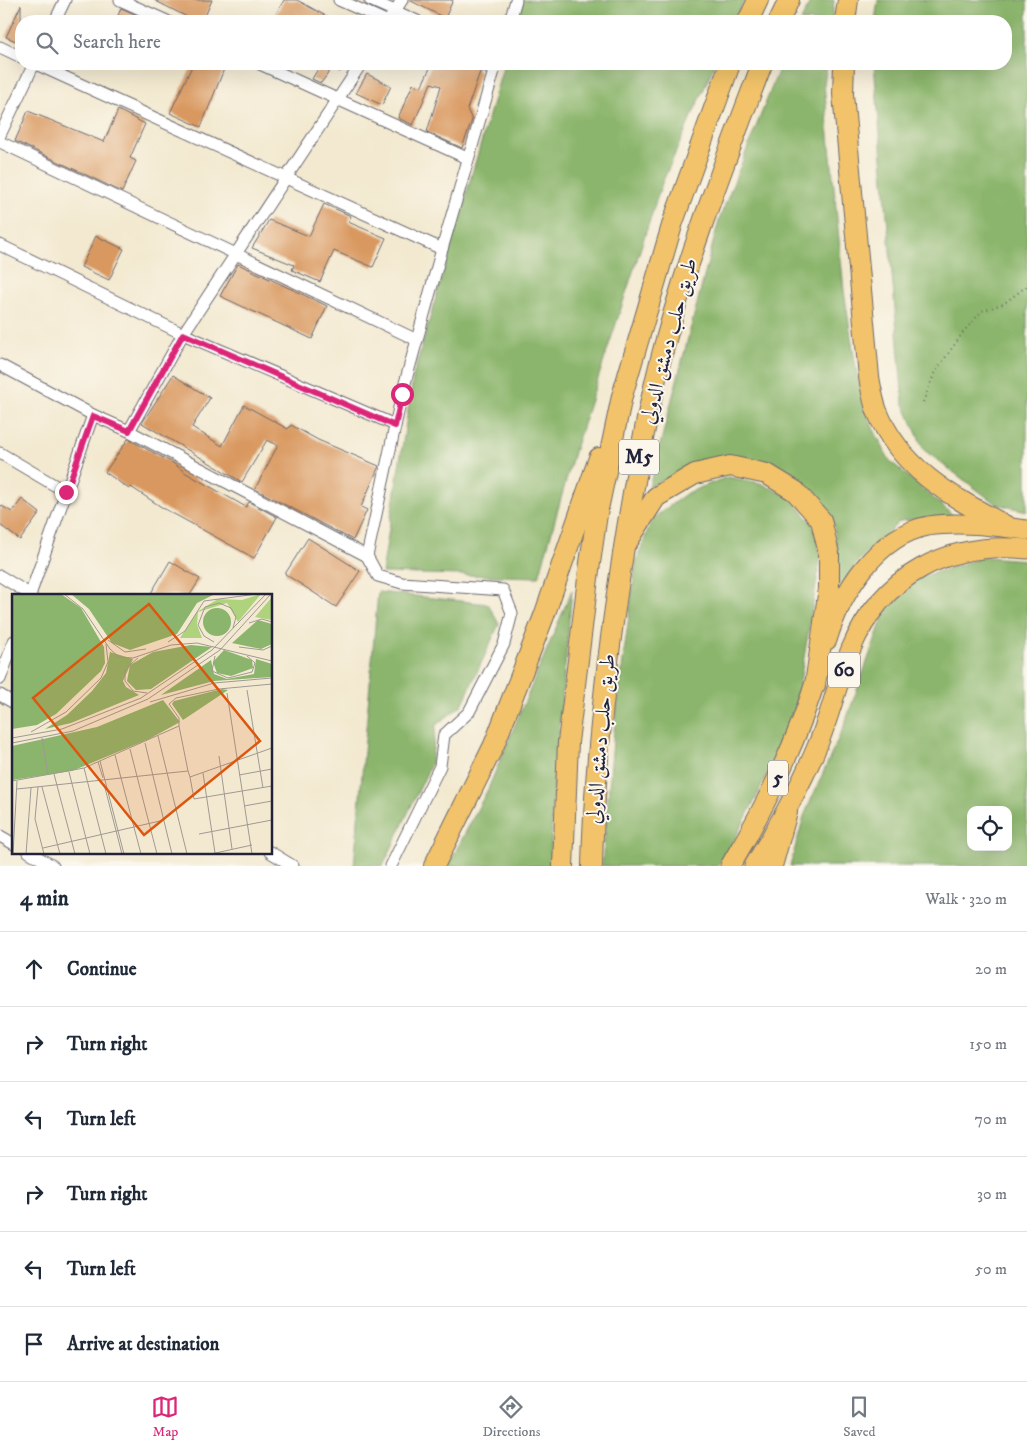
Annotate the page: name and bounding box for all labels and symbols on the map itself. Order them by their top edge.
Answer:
street label: طريق حلب دمشق الدولي [634,255,707,428]
route start [391,383,414,406]
road number: M5 [619,440,659,474]
route end [55,481,78,504]
inset map [12,594,272,854]
road number: 60 [828,652,860,688]
street label: طريق حلب دمشق الدولي [581,653,624,825]
road number: 5 [768,760,788,796]

